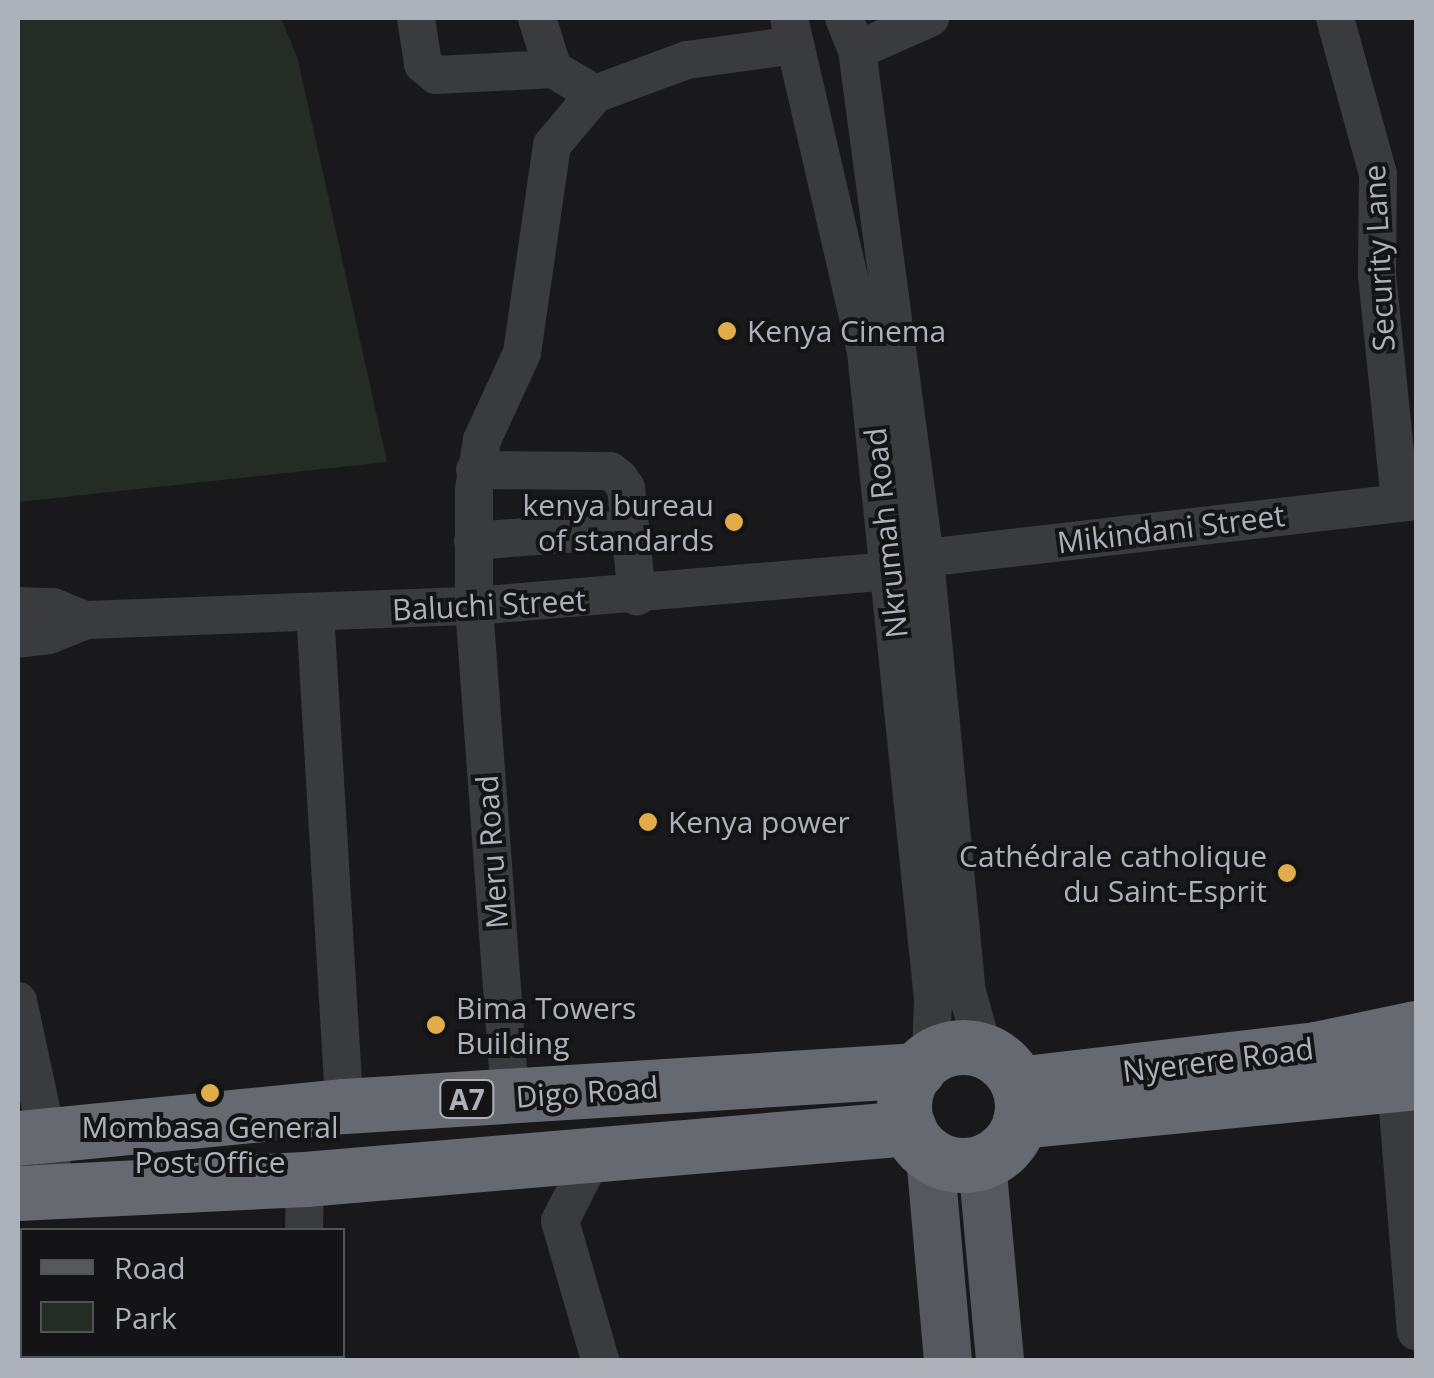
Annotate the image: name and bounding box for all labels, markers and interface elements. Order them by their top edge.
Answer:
street label: Security Lane [1356,164,1402,352]
place label: Kenya Cinema [747,313,946,349]
marker: Kenya Cinema [716,320,738,342]
street label: Nkrumah Road [857,426,915,640]
place label: kenya bureau of standards [523,487,714,558]
street label: Mikindani Street [1055,497,1287,561]
marker: kenya bureau of standards [723,511,745,533]
street label: Baluchi Street [391,582,587,628]
street label: Meru Road [469,774,515,930]
place label: Kenya power [668,804,850,840]
marker: Kenya power [637,811,659,833]
place label: Cathédrale catholique du Saint-Esprit [959,838,1267,908]
marker: Cathédrale catholique du Saint-Esprit [1276,862,1298,884]
place label: Bima Towers Building [456,990,636,1060]
marker: Bima Towers Building [425,1014,447,1036]
street label: Nyerere Road [1120,1030,1316,1090]
street label: Digo Road [514,1069,660,1115]
road number: A7 [437,1076,497,1122]
marker: Mombasa General Post Office [199,1082,221,1104]
place label: Mombasa General Post Office [82,1109,338,1180]
legend [20,1228,345,1358]
text: Road [114,1247,186,1288]
text: Park [114,1297,177,1338]

